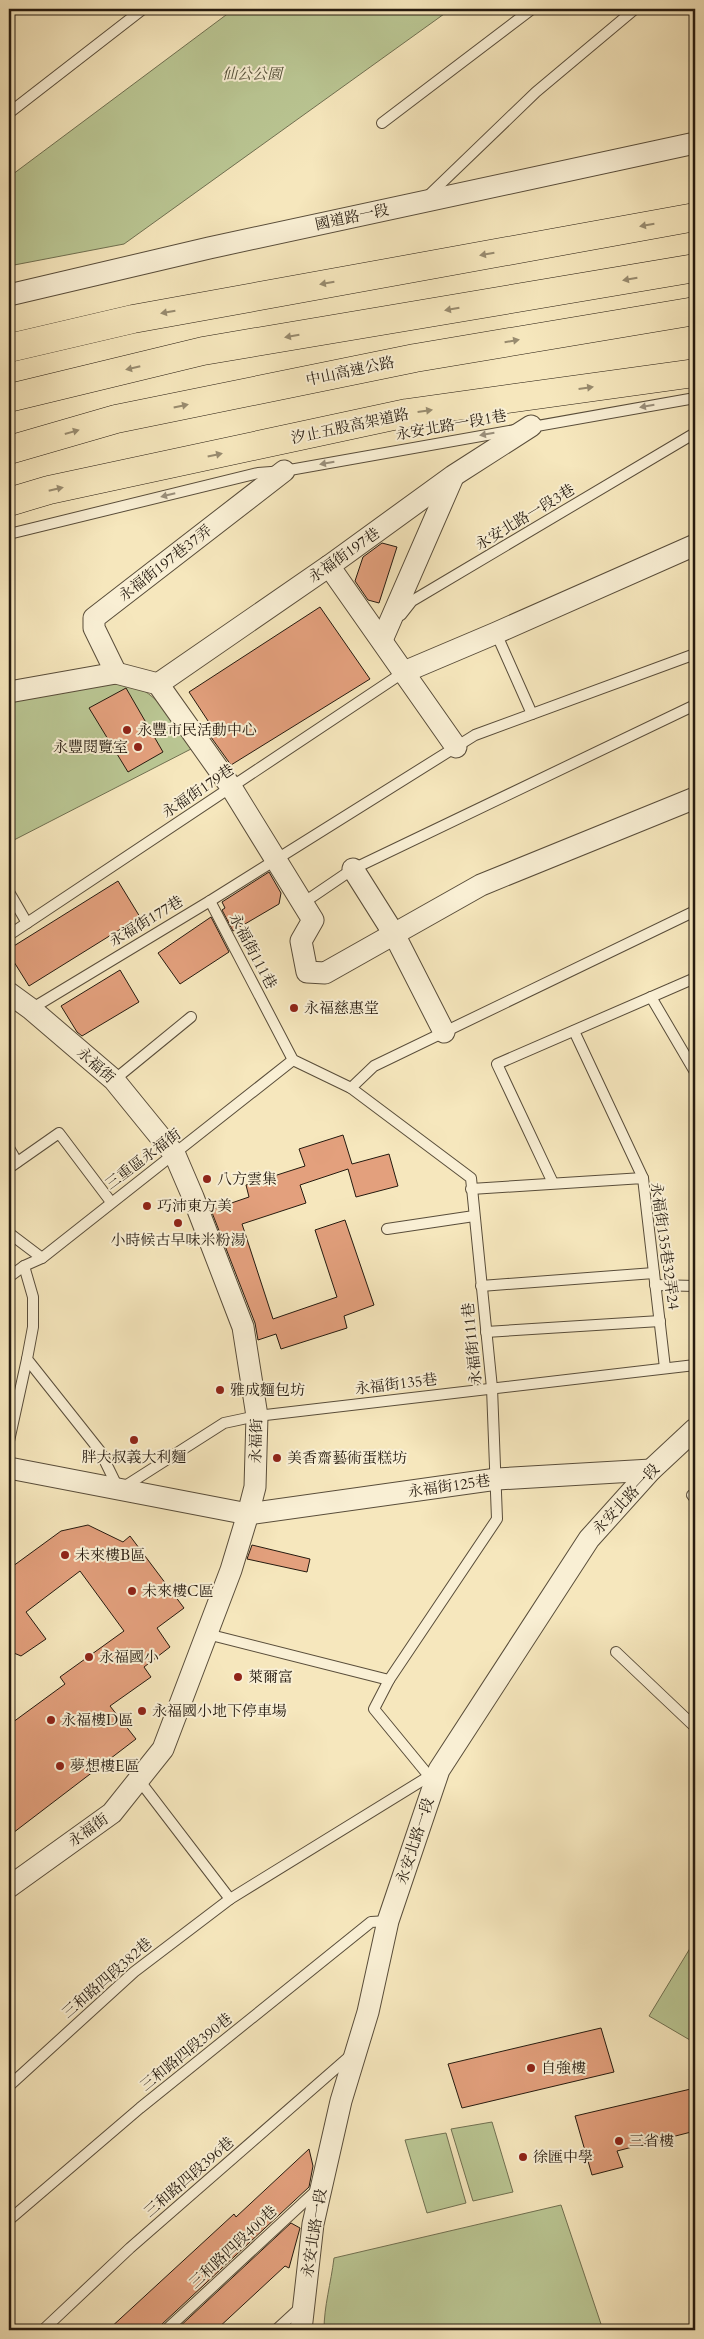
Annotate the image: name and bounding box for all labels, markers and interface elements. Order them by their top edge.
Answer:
park label: 仙公公園 [222,64,284,84]
street label: 國道路一段 [313,199,391,235]
one-way arrow [639,222,655,230]
one-way arrow [479,251,495,259]
one-way arrow [622,276,638,284]
one-way arrow [319,280,335,288]
one-way arrow [444,306,460,314]
one-way arrow [159,309,175,317]
one-way arrow [284,333,300,341]
one-way arrow [504,337,520,345]
street label: 中山高速公路 [304,352,396,390]
one-way arrow [125,364,140,372]
one-way arrow [578,384,594,392]
one-way arrow [173,401,189,409]
one-way arrow [639,403,655,411]
street label: 汐止五股高架道路 [289,404,411,448]
street label: 永安北路一段1巷 [394,405,508,445]
one-way arrow [417,406,433,414]
one-way arrow [65,427,80,435]
one-way arrow [479,430,495,438]
one-way arrow [207,451,222,459]
one-way arrow [319,460,335,468]
street label: 永安北路一段3巷 [472,479,578,555]
one-way arrow [48,485,63,493]
one-way arrow [161,491,176,499]
street label: 永福街197巷37弄 [114,520,216,606]
street label: 永福街197巷 [304,523,384,587]
place label: 永豐市民活動中心 [137,720,257,740]
marker: 永豐市民活動中心 [121,724,133,736]
place label: 永豐閱覽室 [53,737,128,757]
marker: 永豐閱覽室 [132,741,144,753]
street label: 永福街179巷 [158,759,238,823]
street label: 永福街177巷 [105,891,187,951]
street label: 永福街111巷 [225,910,281,992]
place label: 永福慈惠堂 [304,998,379,1018]
marker: 永福慈惠堂 [288,1002,300,1014]
street label: 永福街 [73,1043,119,1087]
street label: 三重區永福街 [101,1124,185,1194]
place label: 八方雲集 [217,1169,277,1189]
marker: 八方雲集 [201,1173,213,1185]
street label: 永福街135巷32弄24 [646,1181,684,1311]
place label: 巧沛東方美 [157,1196,232,1216]
marker: 巧沛東方美 [141,1200,153,1212]
marker: 小時候古早味米粉湯 [172,1217,184,1229]
place label: 小時候古早味米粉湯 [110,1230,246,1250]
street label: 永福街111巷 [458,1302,486,1386]
street label: 永福街135巷 [354,1369,438,1399]
place label: 雅成麵包坊 [230,1380,305,1400]
marker: 雅成麵包坊 [214,1384,226,1396]
street label: 永福街 [246,1418,266,1464]
marker: 胖大叔義大利麵 [128,1434,140,1446]
place label: 胖大叔義大利麵 [81,1447,187,1467]
place label: 美香齋藝術蛋糕坊 [287,1448,407,1468]
marker: 美香齋藝術蛋糕坊 [271,1452,283,1464]
street label: 永安北路一段 [588,1459,664,1539]
street label: 永福街125巷 [406,1470,492,1502]
place label: 未來樓B區 [75,1545,145,1565]
marker: 未來樓B區 [59,1549,71,1561]
place label: 未來樓C區 [142,1581,213,1601]
marker: 未來樓C區 [126,1585,138,1597]
place label: 永福國小 [99,1647,159,1667]
marker: 永福國小 [83,1651,95,1663]
place label: 萊爾富 [248,1667,293,1687]
marker: 萊爾富 [232,1671,244,1683]
place label: 永福國小地下停車場 [152,1701,287,1721]
marker: 永福國小地下停車場 [136,1705,148,1717]
place label: 永福樓D區 [61,1710,133,1730]
marker: 永福樓D區 [45,1714,57,1726]
place label: 夢想樓E區 [70,1756,139,1776]
marker: 夢想樓E區 [54,1760,66,1772]
street label: 永安北路一段 [392,1795,438,1887]
street label: 永福街 [64,1809,112,1851]
street label: 三和路四段382巷 [58,1933,156,2023]
street label: 三和路四段390巷 [136,2009,236,2095]
place label: 自強樓 [541,2058,586,2078]
marker: 自強樓 [525,2062,537,2074]
place label: 三省樓 [629,2131,674,2151]
street label: 三和路四段396巷 [140,2132,238,2222]
marker: 三省樓 [613,2135,625,2147]
place label: 徐匯中學 [533,2147,593,2167]
marker: 徐匯中學 [517,2151,529,2163]
street label: 永安北路一段 [297,2187,331,2279]
street label: 三和路四段400巷 [185,2201,281,2293]

